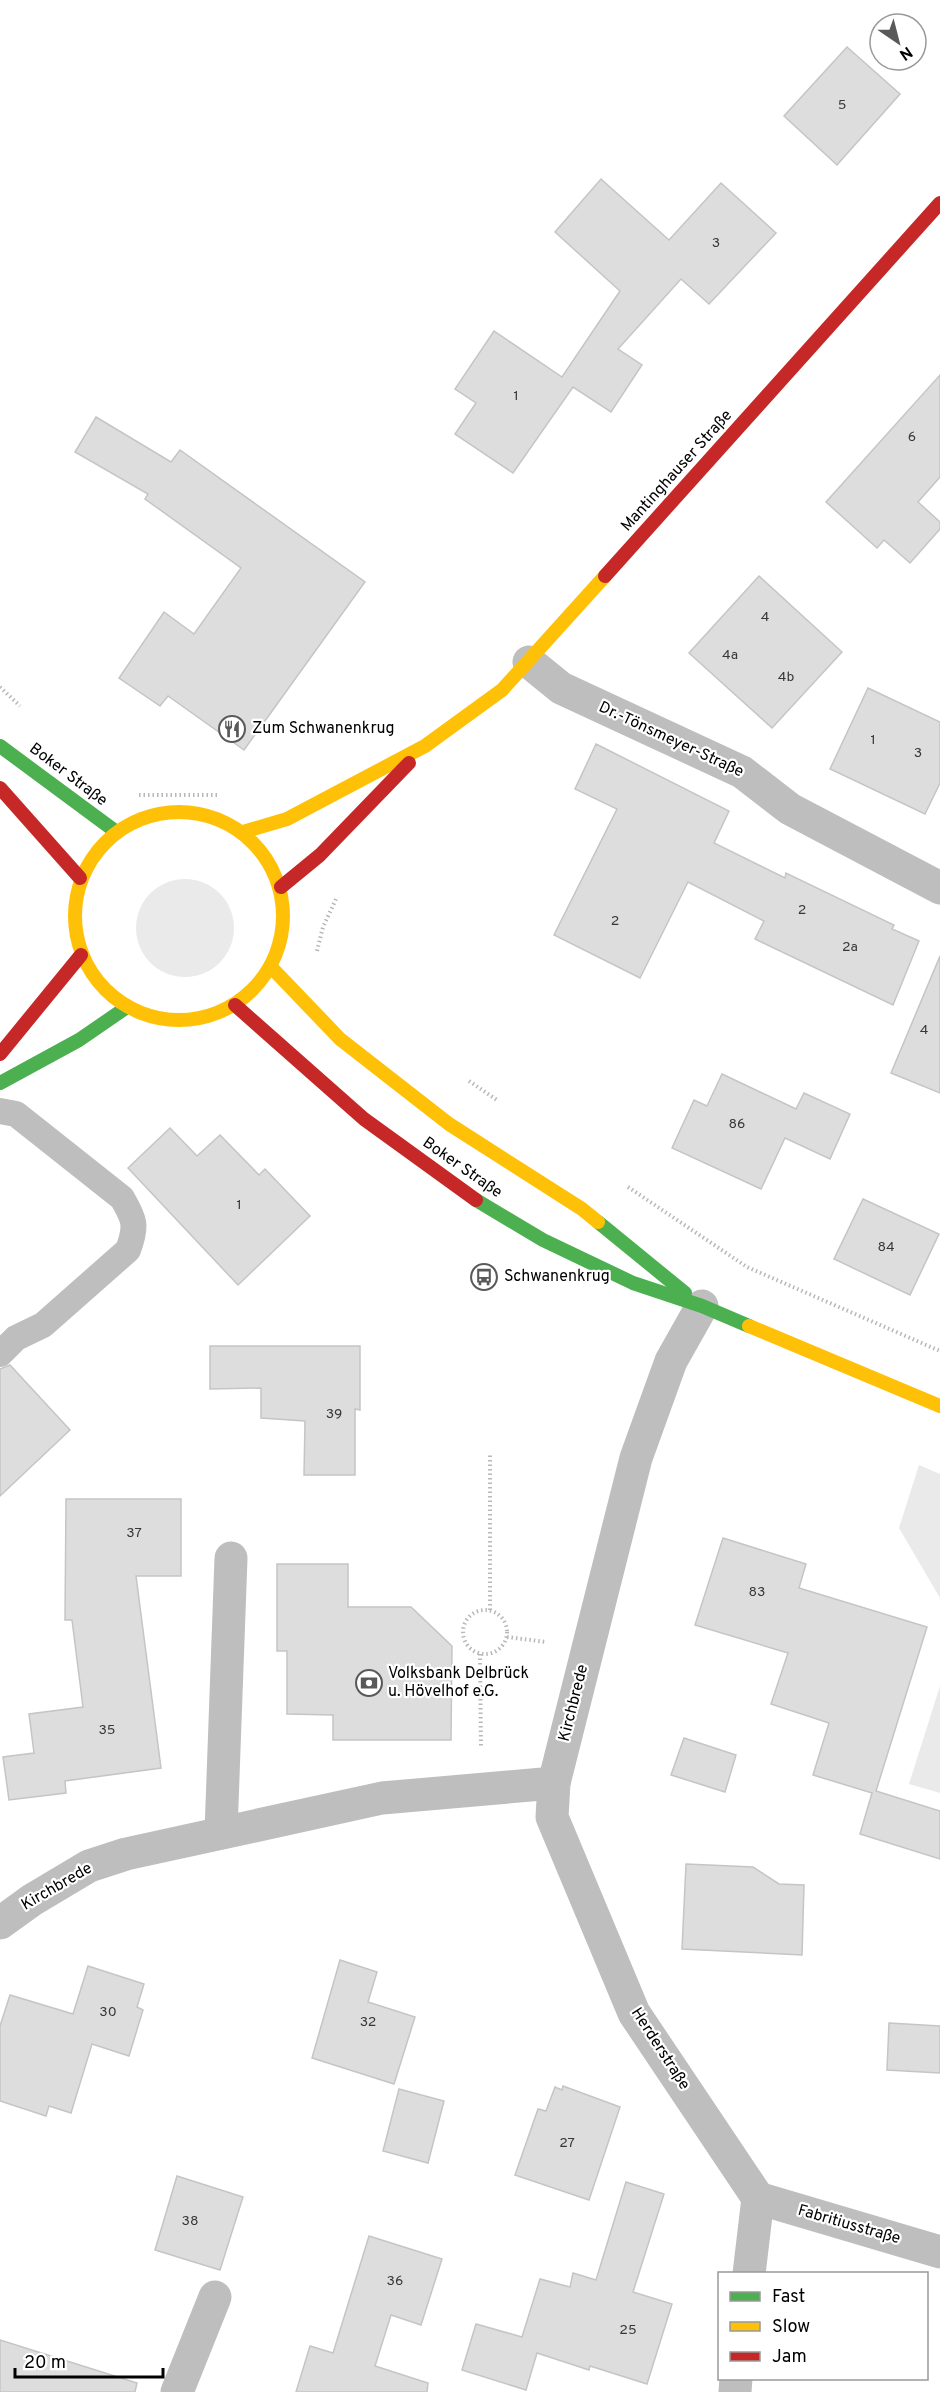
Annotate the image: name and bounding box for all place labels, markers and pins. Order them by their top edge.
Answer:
restaurant icon: Zum Schwanenkrug [217,714,247,744]
place label: Zum Schwanenkrug [252,719,394,739]
bus stop icon: Schwanenkrug [469,1262,499,1292]
place label: Schwanenkrug [504,1267,610,1287]
place label: Volksbank Delbrück u. Hövelhof e.G. [388,1664,529,1702]
bank icon: Volksbank Delbrück u. Hövelhof e.G. [354,1668,384,1698]

